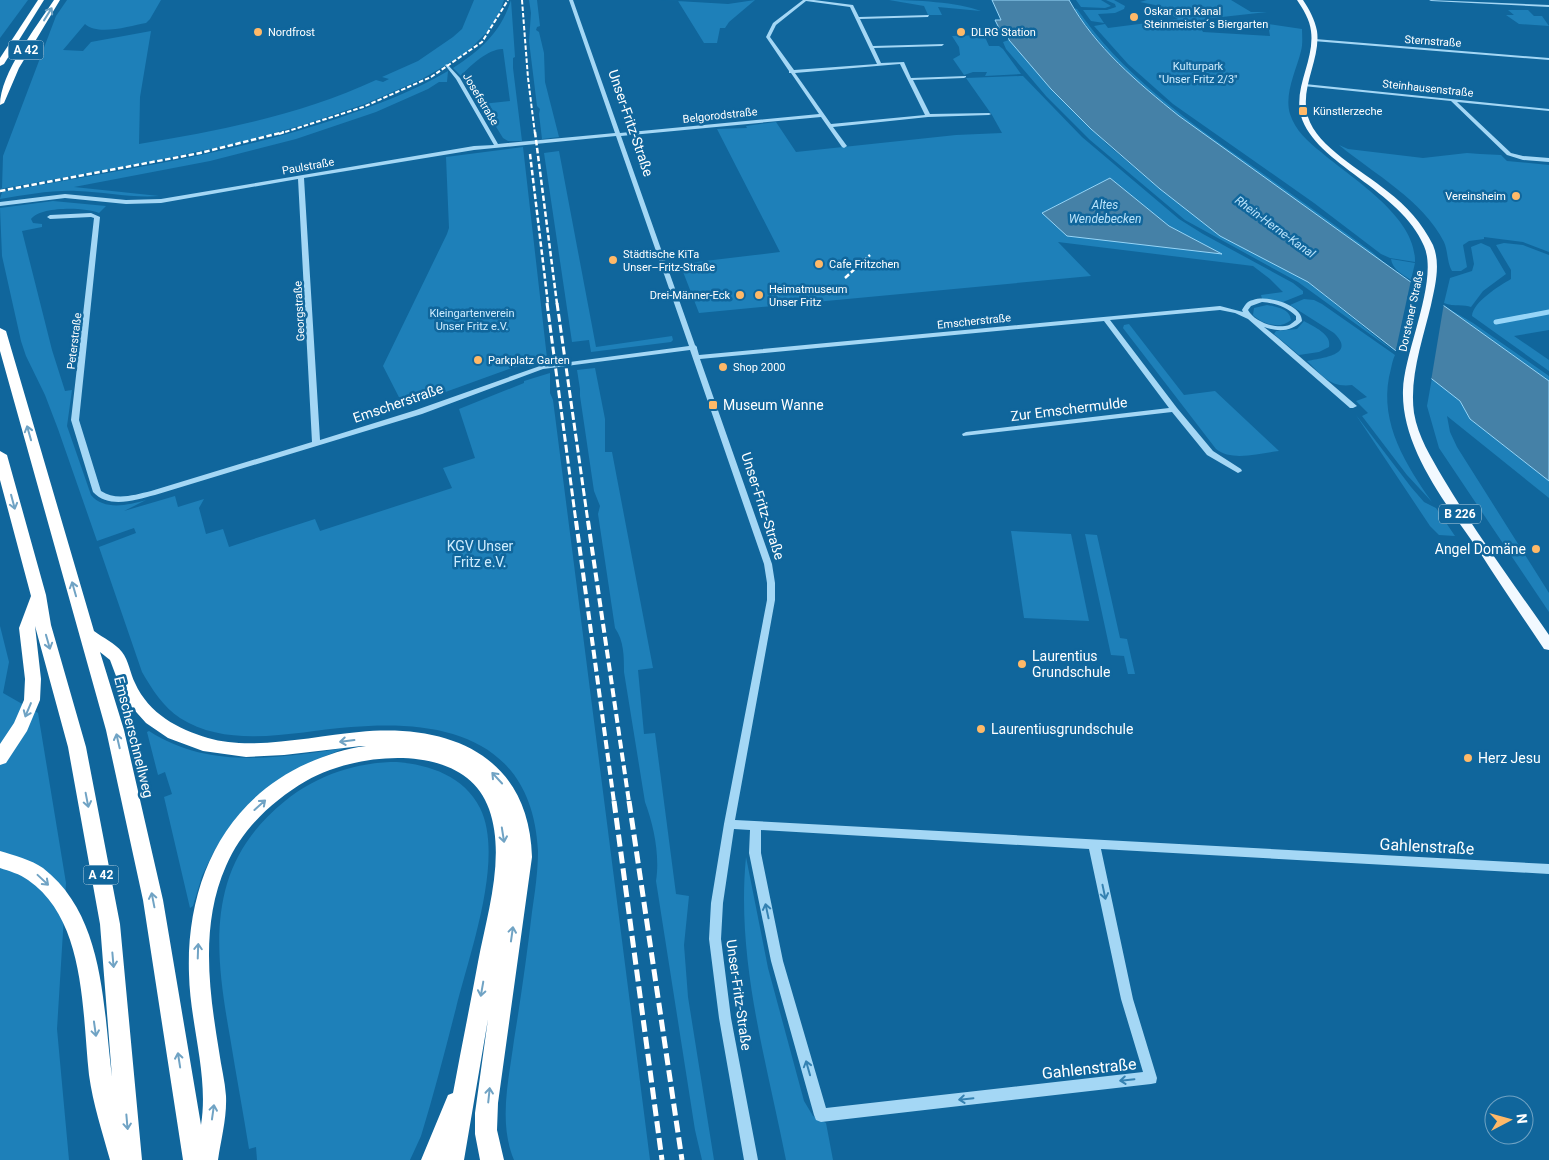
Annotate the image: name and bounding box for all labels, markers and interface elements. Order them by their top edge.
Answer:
place label: Oskar am Kanal Steinmeister´s Biergarten [1144,5,1268,31]
one-way arrow [43,7,54,21]
marker: Oskar am Kanal Steinmeister´s Biergarten [1128,11,1140,23]
marker: Nordfrost [252,26,264,38]
place label: Nordfrost [268,26,315,39]
marker: DLRG Station [955,26,967,38]
place label: DLRG Station [971,26,1036,39]
street label: Sternstraße [1404,33,1462,50]
road number: A 42 [8,40,44,60]
park label: Kulturpark "Unser Fritz 2/3" [1158,60,1238,86]
street label: Unser-Fritz-Straße [605,67,657,179]
street label: Josefstraße [460,71,501,128]
street label: Steinhausenstraße [1382,77,1474,100]
street label: Belgorodstraße [682,105,758,126]
marker: Künstlerzeche [1297,105,1309,117]
place label: Künstlerzeche [1313,105,1382,118]
street label: Paulstraße [281,155,335,177]
place label: Vereinsheim [1445,190,1506,203]
marker: Vereinsheim [1510,190,1522,202]
water label: Rhein-Herne-Kanal [1232,193,1318,261]
water label: Altes Wendebecken [1069,198,1141,226]
place label: Städtische KiTa Unser–Fritz-Straße [623,248,715,274]
marker: Städtische KiTa Unser–Fritz-Straße [607,254,619,266]
marker: Cafe Fritzchen [813,258,825,270]
place label: Cafe Fritzchen [829,258,899,271]
street label: Dorstener Straße [1397,269,1426,353]
street label: Georgstraße [291,280,308,342]
place label: Heimatmuseum Unser Fritz [769,283,848,309]
place label: Drei-Männer-Eck [650,289,730,302]
marker: Drei-Männer-Eck [734,289,746,301]
marker: Heimatmuseum Unser Fritz [753,289,765,301]
park label: Kleingartenverein Unser Fritz e.V. [429,307,515,333]
street label: Emscherstraße [937,311,1012,332]
street label: Peterstraße [65,312,84,370]
marker: Parkplatz Garten [472,354,484,366]
place label: Parkplatz Garten [488,354,570,367]
marker: Shop 2000 [717,361,729,373]
place label: Shop 2000 [733,361,786,374]
street label: Emscherstraße [351,380,445,426]
street label: Zur Emschermulde [1010,394,1128,424]
place label: Museum Wanne [723,397,824,413]
marker: Museum Wanne [707,399,719,411]
one-way arrow [23,425,33,441]
street label: Unser-Fritz-Straße [738,450,788,562]
one-way arrow [9,494,18,510]
road number: B 226 [1439,504,1481,524]
park label: KGV Unser Fritz e.V. [447,538,514,570]
place label: Angel Domäne [1435,541,1526,557]
marker: Angel Domäne [1530,543,1542,555]
one-way arrow [69,581,79,597]
one-way arrow [44,634,53,650]
place label: Laurentius Grundschule [1032,648,1110,680]
marker: Laurentius Grundschule [1016,658,1028,670]
street label: Emscherschnellweg [111,675,157,799]
one-way arrow [23,702,33,717]
place label: Laurentiusgrundschule [991,721,1133,737]
marker: Laurentiusgrundschule [975,723,987,735]
one-way arrow [113,733,122,749]
one-way arrow [339,736,355,746]
place label: Herz Jesu [1478,750,1541,766]
marker: Herz Jesu [1462,752,1474,764]
one-way arrow [491,771,503,784]
one-way arrow [83,792,93,808]
one-way arrow [253,799,266,811]
one-way arrow [498,826,508,842]
street label: Gahlenstraße [1379,835,1475,858]
road number: A 42 [84,866,118,884]
one-way arrow [37,874,50,886]
one-way arrow [1100,884,1109,900]
one-way arrow [147,892,157,908]
one-way arrow [762,903,771,919]
one-way arrow [507,926,517,942]
street label: Unser-Fritz-Straße [723,938,755,1052]
one-way arrow [194,943,203,959]
one-way arrow [108,952,118,968]
one-way arrow [477,981,486,997]
one-way arrow [90,1021,100,1037]
one-way arrow [174,1052,184,1068]
street label: Gahlenstraße [1041,1054,1137,1083]
one-way arrow [802,1060,812,1076]
one-way arrow [1120,1076,1136,1085]
one-way arrow [484,1087,494,1103]
one-way arrow [958,1094,974,1104]
north arrow [1484,1095,1534,1145]
one-way arrow [208,1104,218,1120]
text: N [1513,1113,1530,1124]
one-way arrow [122,1114,131,1130]

